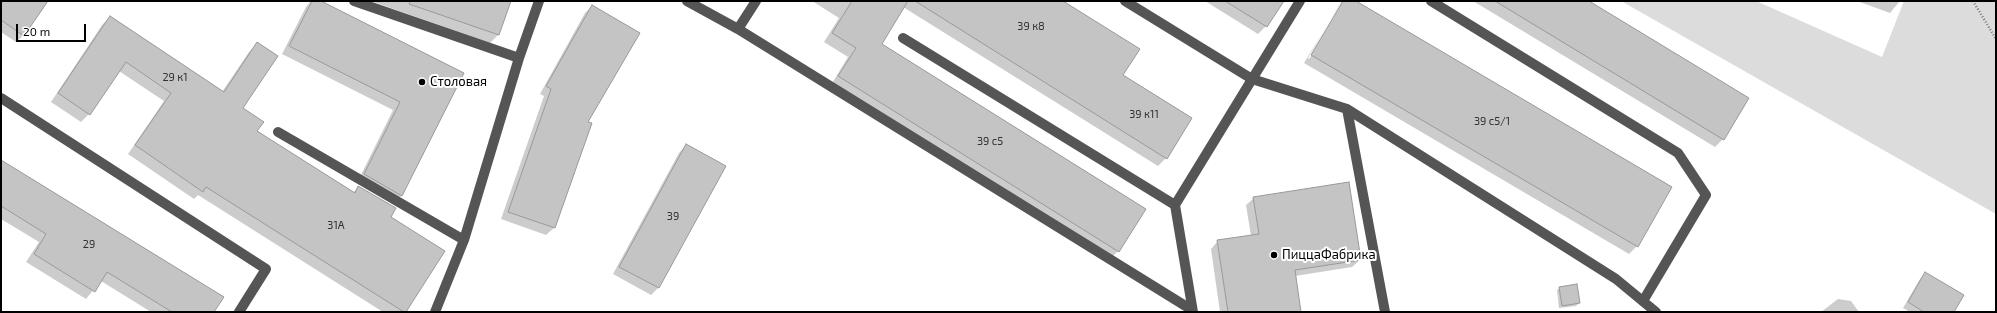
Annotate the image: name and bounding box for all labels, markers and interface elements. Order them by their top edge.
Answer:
scale bar [18,16,88,42]
house number: 39 к8 [1017,19,1045,33]
text: 20 m [23,24,50,38]
house number: 29 к1 [162,70,188,84]
place label: Столовая [430,74,487,90]
marker: Столовая [417,77,427,87]
house number: 39 к11 [1129,107,1159,121]
house number: 39 с5/1 [1474,114,1510,128]
house number: 39 с5 [977,134,1003,148]
house number: 39 [667,209,679,223]
house number: 31А [327,218,345,232]
house number: 29 [83,237,95,251]
place label: ПиццаФабрика [1282,247,1376,263]
marker: ПиццаФабрика [1269,250,1279,260]

